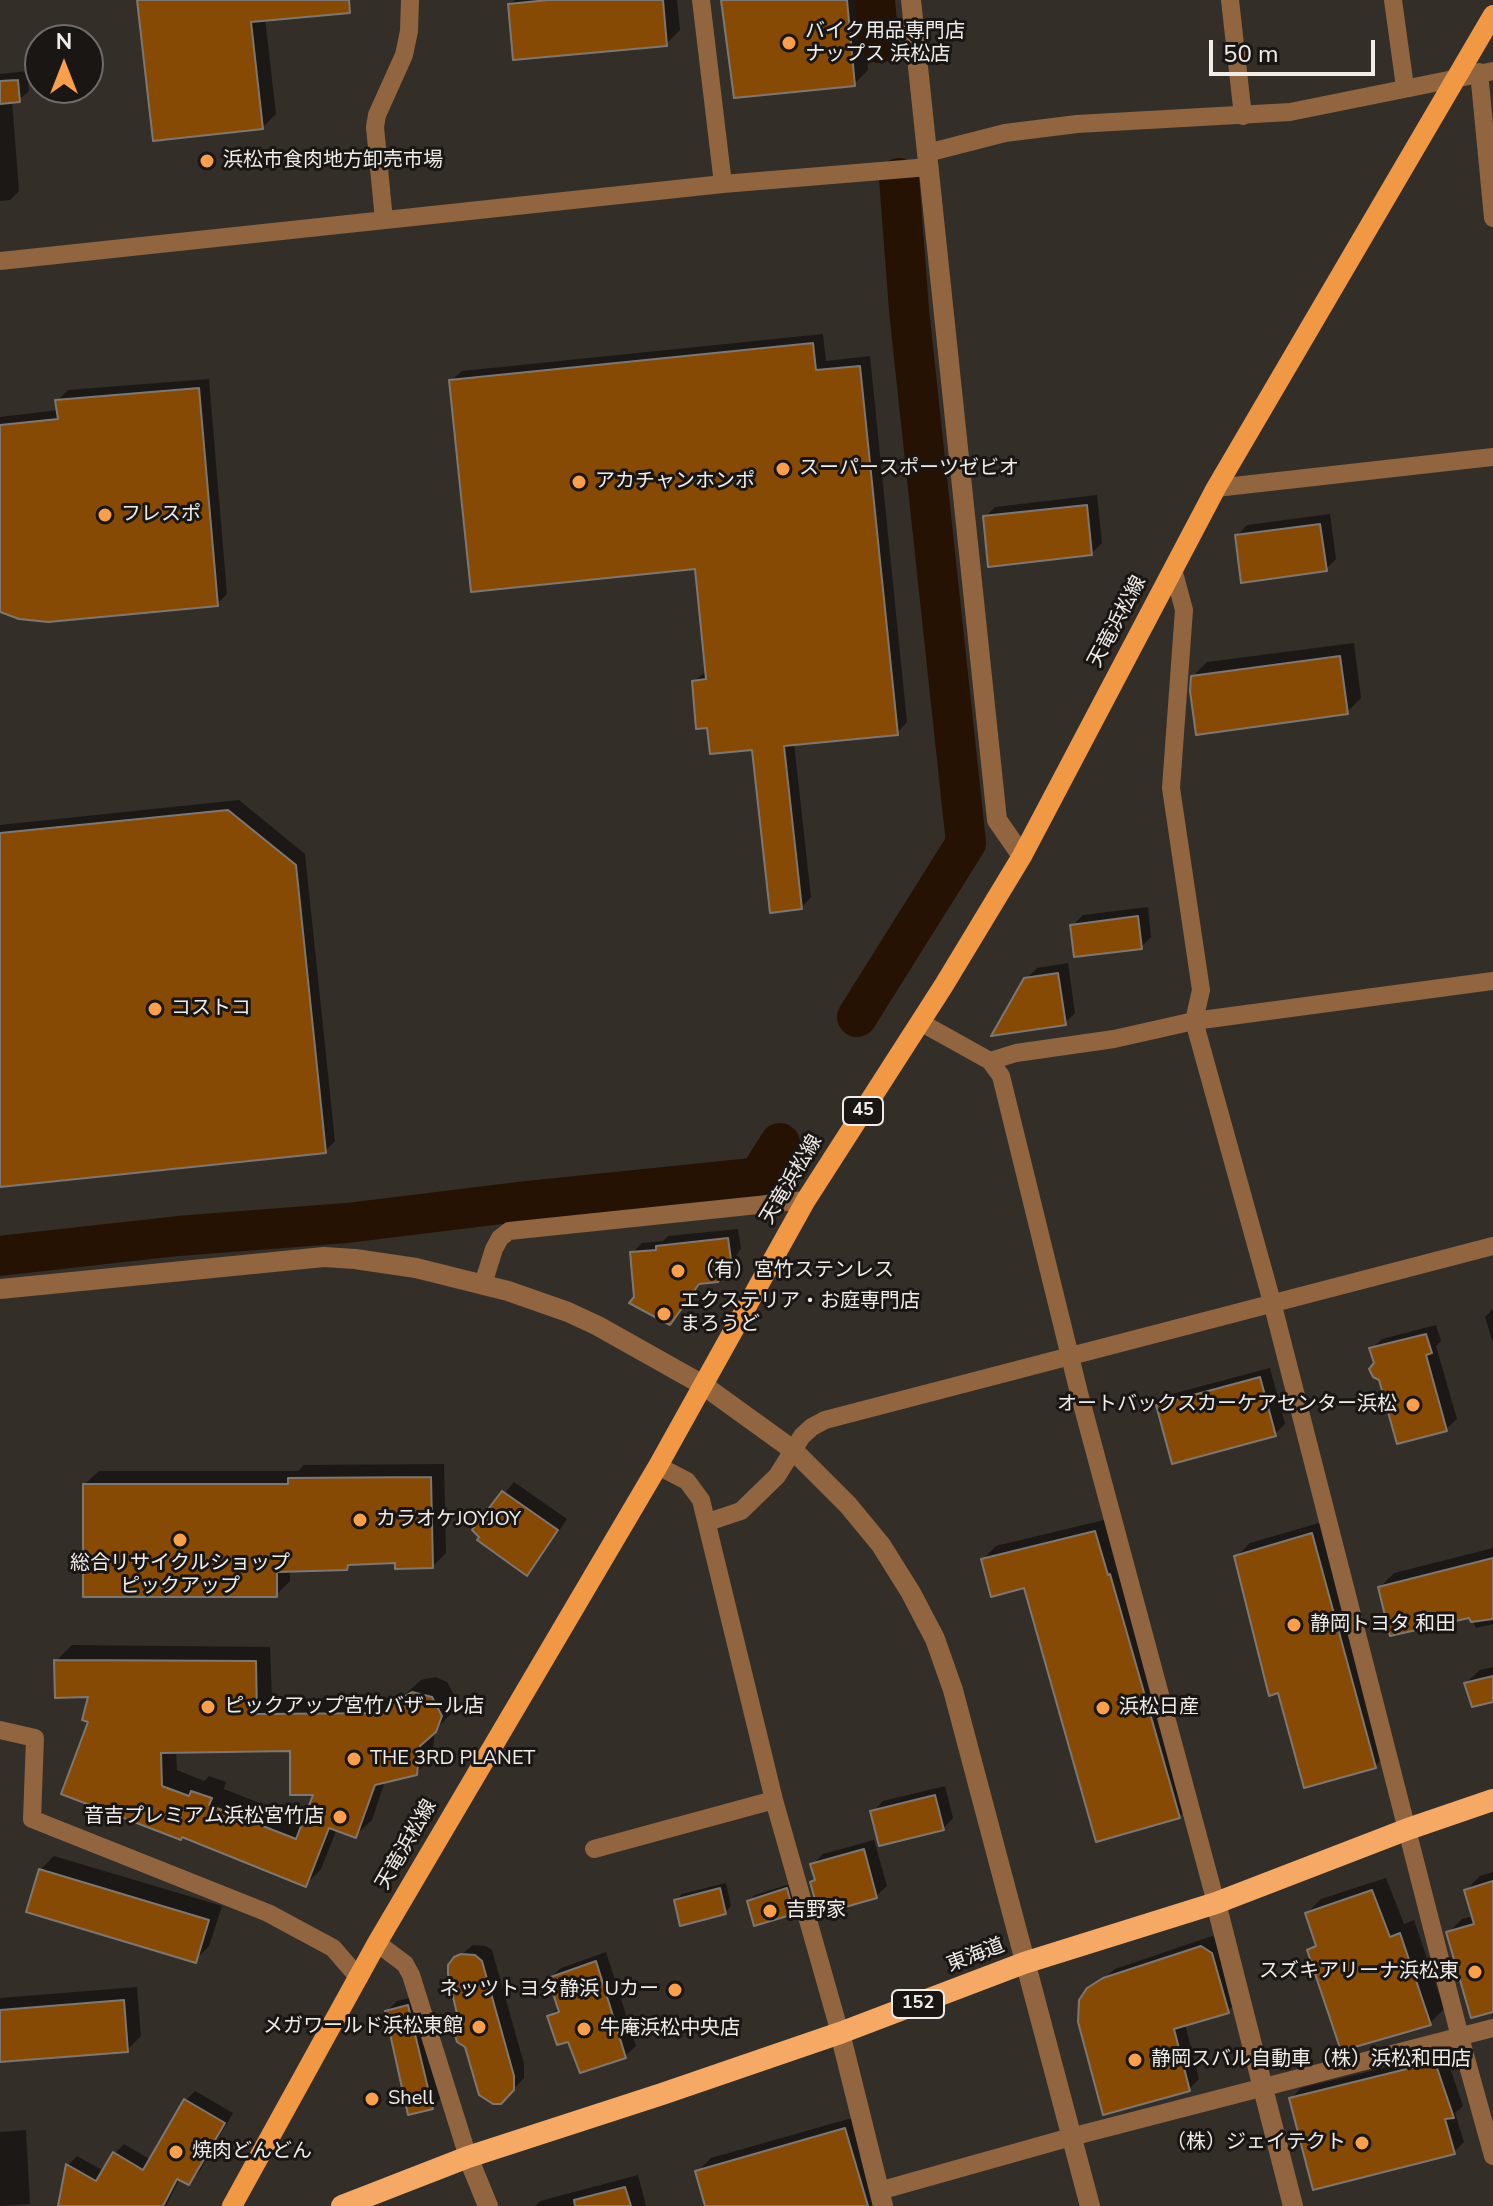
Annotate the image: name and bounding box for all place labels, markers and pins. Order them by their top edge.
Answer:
place label: バイク用品専門店 ナップス 浜松店 [805,20,965,67]
marker: バイク用品専門店 ナップス 浜松店 [780,34,798,52]
place label: 浜松市食肉地方卸売市場 [223,149,443,173]
marker: 浜松市食肉地方卸売市場 [198,152,216,170]
place label: スーパースポーツゼビオ [799,457,1019,481]
marker: スーパースポーツゼビオ [774,460,792,478]
place label: アカチャンホンポ [595,470,755,494]
marker: アカチャンホンポ [570,473,588,491]
place label: フレスポ [121,503,201,527]
marker: フレスポ [96,506,114,524]
place label: コストコ [171,997,251,1021]
marker: コストコ [146,1000,164,1018]
place label: （有）宮竹ステンレス [694,1259,894,1283]
marker: （有）宮竹ステンレス [669,1262,687,1280]
place label: エクステリア・お庭専門店 まろうど [680,1290,920,1337]
marker: エクステリア・お庭専門店 まろうど [655,1305,673,1323]
place label: オートバックスカーケアセンター浜松 [1057,1393,1397,1417]
marker: オートバックスカーケアセンター浜松 [1404,1396,1422,1414]
place label: カラオケJOYJOY [376,1508,521,1532]
marker: カラオケJOYJOY [351,1511,369,1529]
marker: 総合リサイクルショップ ピックアップ [171,1531,189,1549]
place label: 総合リサイクルショップ ピックアップ [70,1552,290,1599]
place label: 静岡トヨタ 和田 [1310,1613,1455,1637]
marker: 静岡トヨタ 和田 [1285,1616,1303,1634]
place label: ピックアップ宮竹バザール店 [224,1695,484,1719]
place label: 浜松日産 [1119,1696,1199,1720]
marker: ピックアップ宮竹バザール店 [199,1698,217,1716]
marker: 浜松日産 [1094,1699,1112,1717]
place label: THE 3RD PLANET [370,1747,535,1771]
marker: THE 3RD PLANET [345,1750,363,1768]
place label: 音吉プレミアム浜松宮竹店 [84,1805,324,1829]
marker: 音吉プレミアム浜松宮竹店 [331,1808,349,1826]
place label: 吉野家 [786,1899,846,1923]
marker: 吉野家 [761,1902,779,1920]
place label: スズキアリーナ浜松東 [1259,1960,1459,1984]
marker: スズキアリーナ浜松東 [1466,1963,1484,1981]
place label: ネッツトヨタ静浜 Uカー [439,1978,659,2002]
marker: ネッツトヨタ静浜 Uカー [666,1981,684,1999]
place label: メガワールド浜松東館 [263,2015,463,2039]
place label: 牛庵浜松中央店 [600,2017,740,2041]
marker: メガワールド浜松東館 [470,2018,488,2036]
marker: 牛庵浜松中央店 [575,2020,593,2038]
place label: 静岡スバル自動車（株）浜松和田店 [1151,2048,1471,2072]
marker: 静岡スバル自動車（株）浜松和田店 [1126,2051,1144,2069]
place label: Shell [388,2087,434,2111]
marker: Shell [363,2090,381,2108]
place label: （株）ジェイテクト [1166,2131,1346,2155]
marker: （株）ジェイテクト [1353,2134,1371,2152]
place label: 焼肉どんどん [192,2140,312,2164]
marker: 焼肉どんどん [167,2143,185,2161]

